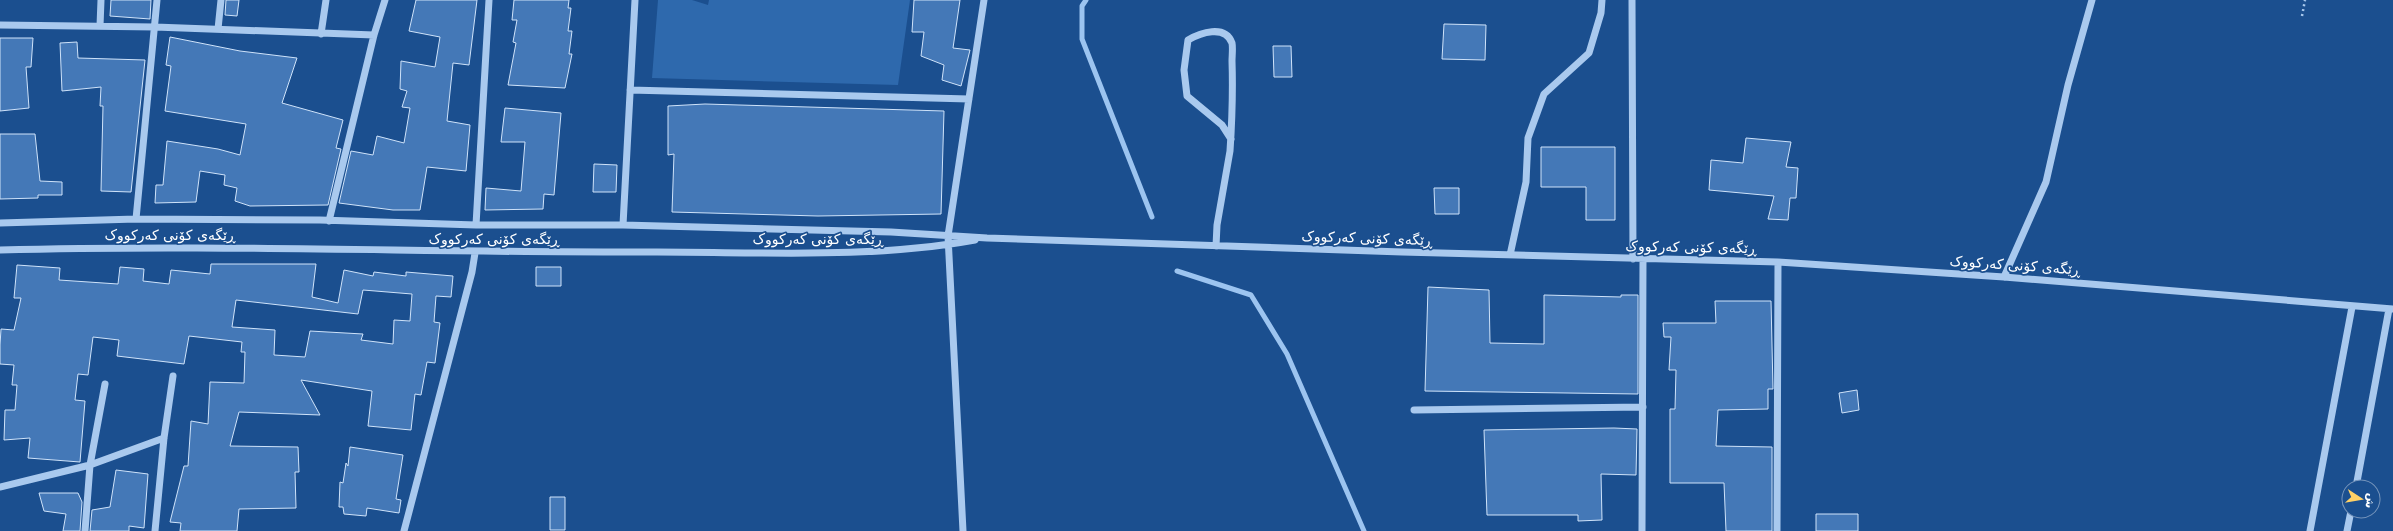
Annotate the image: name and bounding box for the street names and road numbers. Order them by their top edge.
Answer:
street label: ڕێگەی کۆنی کەرکووک [104,227,236,244]
street label: ڕێگەی کۆنی کەرکووک [1301,228,1433,249]
street label: ڕێگەی کۆنی کەرکووک [428,231,560,248]
street label: ڕێگەی کۆنی کەرکووک [752,231,884,248]
street label: ڕێگەی کۆنی کەرکووک [1625,238,1757,257]
street label: ڕێگەی کۆنی کەرکووک [1949,252,2081,279]

